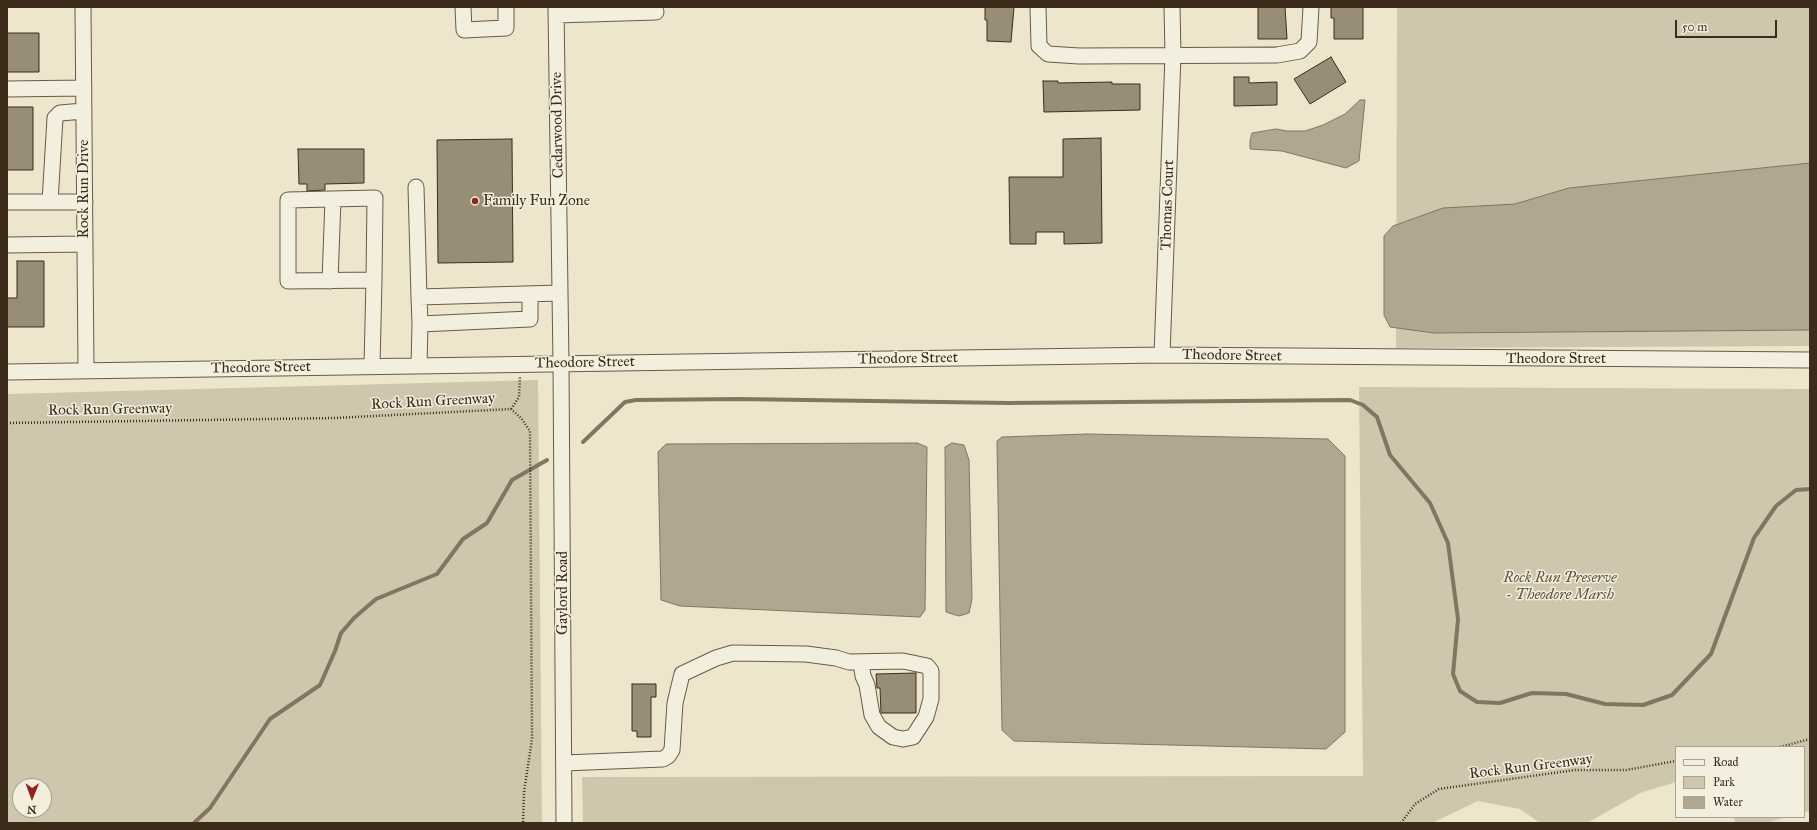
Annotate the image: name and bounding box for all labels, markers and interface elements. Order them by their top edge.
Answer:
scale bar [1677,12,1779,38]
text: 50 m [1682,20,1707,34]
street label: Cedarwood Drive [548,72,568,178]
street label: Rock Run Drive [75,139,93,239]
street label: Thomas Court [1157,159,1179,251]
place label: Family Fun Zone [483,192,590,210]
marker: Family Fun Zone [470,196,480,206]
street label: Theodore Street [1182,346,1282,366]
street label: Theodore Street [858,349,958,369]
street label: Theodore Street [1506,350,1606,368]
street label: Theodore Street [535,353,635,373]
street label: Theodore Street [211,358,311,378]
street label: Rock Run Greenway [370,390,496,414]
street label: Rock Run Greenway [48,400,172,420]
street label: Gaylord Road [554,551,572,635]
park label: Rock Run Preserve - Theodore Marsh [1503,569,1617,604]
legend [1675,746,1805,818]
street label: Rock Run Greenway [1468,750,1594,784]
text: Road [1713,755,1739,769]
text: Park [1713,775,1735,789]
north arrow [12,778,52,818]
text: Water [1713,795,1743,809]
text: N [27,803,37,816]

